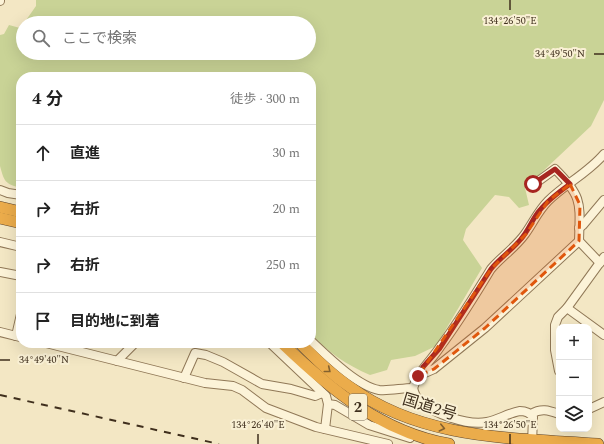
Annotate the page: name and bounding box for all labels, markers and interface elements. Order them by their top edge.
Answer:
text: 134°26'50"E [483,13,537,29]
search box [16,16,316,60]
icon: search [30,27,52,49]
text: ここで検索 [62,27,137,50]
text: 34°49'50"N [535,46,585,62]
text: 4 分 [32,86,63,112]
text: 徒歩 · 300 m [230,89,300,109]
icon: ahead [32,142,54,164]
text: 直進 [70,142,100,165]
text: 30 m [273,143,300,163]
route start [524,175,542,193]
icon: right [32,198,54,220]
text: 右折 [70,198,100,221]
text: 20 m [273,199,300,219]
icon: right [32,254,54,276]
text: 右折 [70,254,100,277]
text: 250 m [266,255,300,275]
icon: arrive [32,310,54,332]
text: 目的地に到着 [70,310,160,333]
map controls [556,324,592,432]
button: + [556,324,592,360]
text: 34°49'40"N [19,352,69,368]
button: − [556,360,592,396]
one-way arrow [323,365,330,372]
route end [409,367,427,385]
street label: 国道2号 [399,387,460,427]
road number: 2 [349,394,367,420]
button: layers [556,396,592,432]
text: 134°26'40"E [231,417,285,433]
text: 134°26'50"E [483,417,537,433]
one-way arrow [439,423,446,432]

